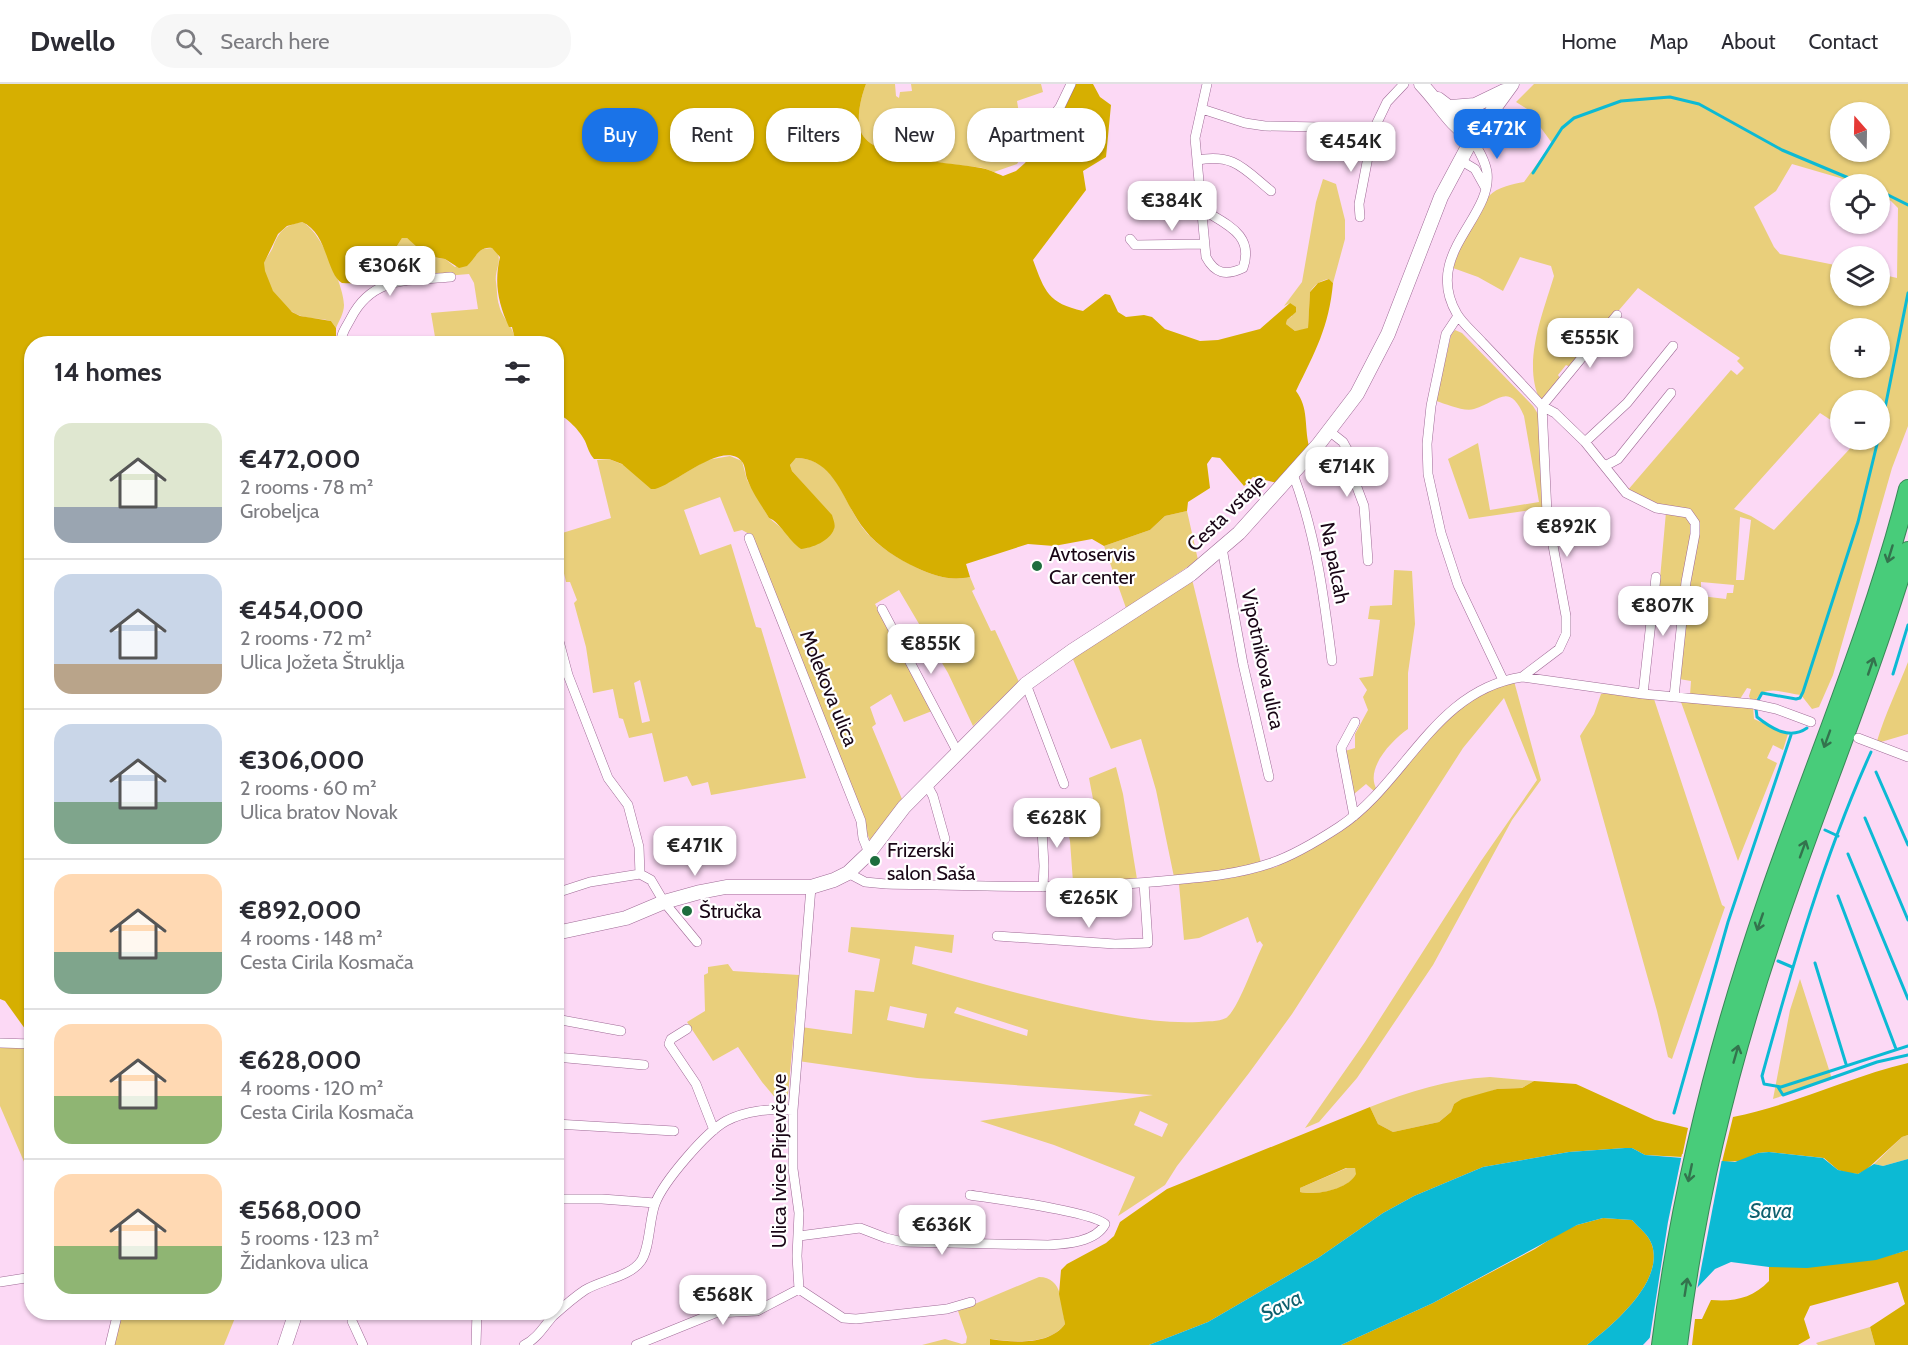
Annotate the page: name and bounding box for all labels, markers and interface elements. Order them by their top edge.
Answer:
search box [151,14,571,68]
text: Dwello [30,24,115,58]
icon: search [172,25,205,58]
text: Search here [220,28,330,55]
text: Home [1561,29,1617,54]
text: Map [1650,29,1688,54]
text: About [1721,29,1775,54]
text: Contact [1808,29,1878,54]
north arrow [1830,102,1890,162]
map controls [1830,102,1890,450]
chip: Buy [582,108,658,162]
chip: Rent [670,108,754,162]
chip: Filters [766,108,861,162]
chip: New [873,108,955,162]
chip: Apartment [967,108,1106,162]
pin: €472K [1455,109,1539,160]
text: €472K [1468,116,1526,140]
pin: €454K [1309,122,1393,173]
text: €454K [1321,129,1381,153]
button: locate [1830,174,1890,234]
pin: €384K [1130,181,1214,232]
text: €384K [1142,188,1202,212]
pin: €306K [348,246,432,297]
button: layers [1830,246,1890,306]
text: €306K [359,253,421,277]
pin: €555K [1548,318,1632,369]
button: + [1830,318,1890,378]
text: €555K [1561,325,1619,349]
text: 14 homes [54,356,162,388]
icon: filters [501,356,534,389]
button: − [1830,390,1890,450]
text: €472,000 [240,443,361,475]
icon: home [102,447,174,519]
pin: €714K [1305,447,1389,498]
text: €714K [1319,454,1375,478]
street label: Cesta vstaje [1182,470,1270,556]
text: 2 rooms · 78 m² [240,475,373,499]
text: Grobeljca [240,499,319,523]
pin: €892K [1525,507,1609,558]
text: €892K [1537,514,1597,538]
street label: Na palcah [1315,520,1355,606]
place label: Avtoservis Car center [1049,542,1136,589]
one-way arrow [1884,544,1895,563]
marker: Avtoservis Car center [1030,559,1044,573]
pin: €807K [1621,586,1705,637]
street label: Vipotnikova ulica [1236,587,1290,732]
text: €807K [1632,593,1694,617]
text: €454,000 [240,594,364,626]
icon: home [102,598,174,670]
pin: €855K [889,624,973,675]
text: 2 rooms · 72 m² [240,626,372,650]
street label: Molekova ulica [795,626,863,750]
text: €855K [902,631,960,655]
text: Ulica Jožeta Štruklja [240,650,405,674]
one-way arrow [1866,657,1877,676]
one-way arrow [1820,729,1831,747]
text: €306,000 [240,744,365,776]
icon: home [102,748,174,820]
text: 2 rooms · 60 m² [240,776,377,800]
pin: €628K [1015,798,1099,849]
text: Ulica bratov Novak [240,800,398,824]
text: €628K [1027,805,1087,829]
pin: €471K [653,826,737,877]
text: €471K [667,833,723,857]
place label: Frizerski salon Saša [887,838,976,885]
one-way arrow [1799,840,1810,859]
marker: Frizerski salon Saša [868,854,882,868]
pin: €265K [1047,878,1131,929]
text: €265K [1060,885,1118,909]
text: €892,000 [240,894,362,926]
icon: home [102,898,174,970]
place label: Štručka [699,899,762,923]
marker: Štručka [680,904,694,918]
one-way arrow [1754,912,1765,931]
text: 4 rooms · 148 m² [240,926,383,950]
text: Cesta Cirila Kosmača [240,950,414,974]
text: €628,000 [240,1044,362,1076]
one-way arrow [1731,1045,1742,1064]
icon: home [102,1048,174,1120]
street label: Ulica Ivice Pirjevčeve [767,1074,791,1248]
text: 4 rooms · 120 m² [240,1076,383,1100]
text: Cesta Cirila Kosmača [240,1100,414,1124]
one-way arrow [1684,1163,1695,1183]
text: €568,000 [240,1194,362,1226]
icon: home [102,1198,174,1270]
water label: Sava [1750,1198,1792,1223]
pin: €636K [900,1205,984,1256]
text: €636K [913,1212,971,1236]
text: 5 rooms · 123 m² [240,1226,379,1250]
text: Židankova ulica [240,1250,368,1274]
pin: €568K [681,1275,765,1326]
one-way arrow [1681,1278,1692,1297]
text: €568K [693,1282,753,1306]
water label: Sava [1256,1284,1306,1326]

